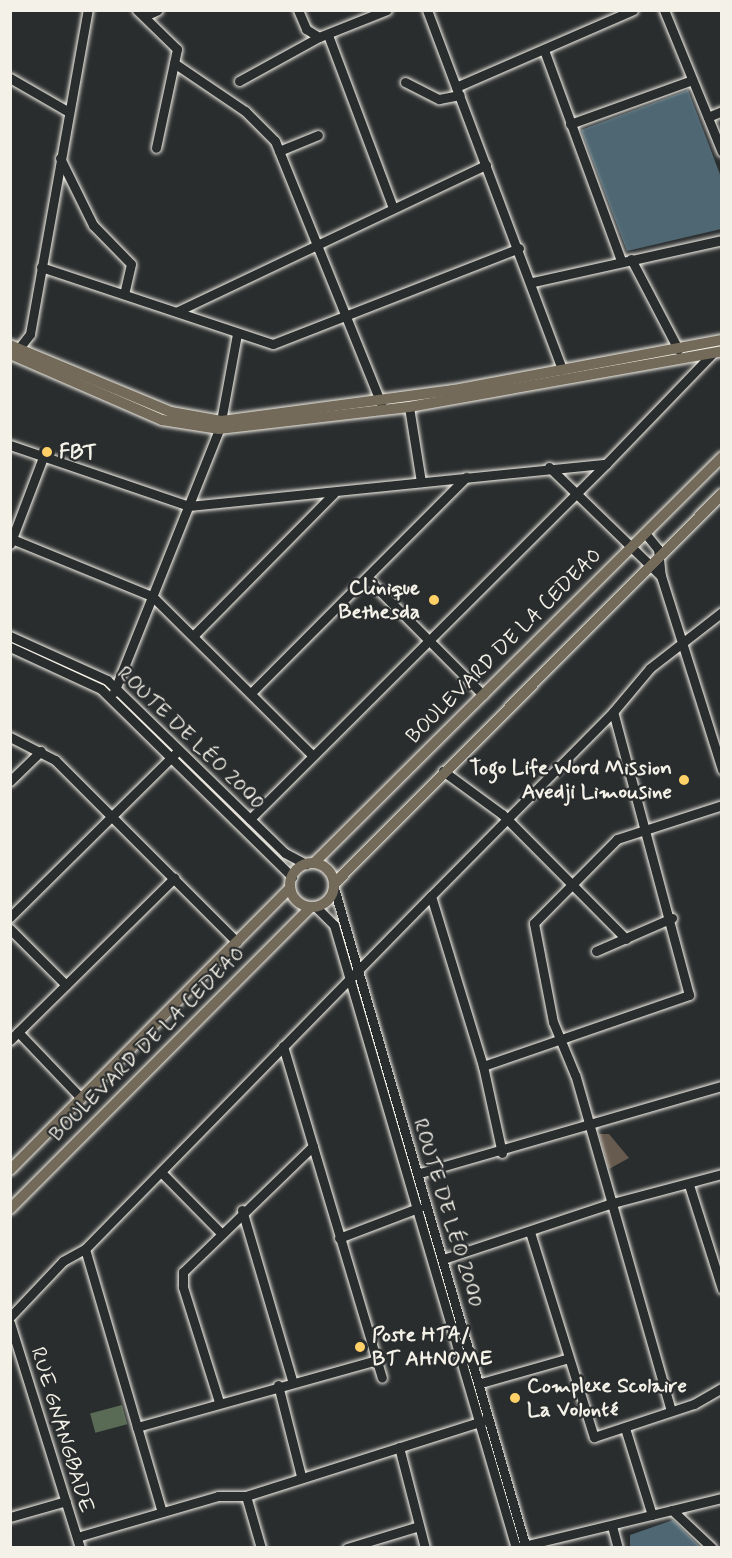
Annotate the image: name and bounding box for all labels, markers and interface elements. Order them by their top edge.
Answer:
place label: FBT [59,439,97,465]
marker: FBT [40,445,54,459]
street label: BOULEVARD DE LA CEDEAO [399,541,609,751]
place label: Clinique Bethesda [338,575,420,625]
marker: Clinique Bethesda [425,591,443,609]
street label: ROUTE DE LÉO 2000 [112,661,270,815]
place label: Togo Life Word Mission Avedji Limousine [470,755,672,805]
marker: Togo Life Word Mission Avedji Limousine [677,773,691,787]
street label: BOULEVARD DE LA CEDEAO [42,939,252,1149]
street label: ROUTE DE LÉO 2000 [407,1116,489,1310]
place label: Poste HTA/ BT AHNOME [372,1322,490,1372]
marker: Poste HTA/ BT AHNOME [353,1340,367,1354]
street label: RUE GNANGBADE [25,1346,99,1514]
place label: Complexe Scolaire La Volonté [527,1373,686,1423]
marker: Complexe Scolaire La Volonté [508,1391,522,1405]

